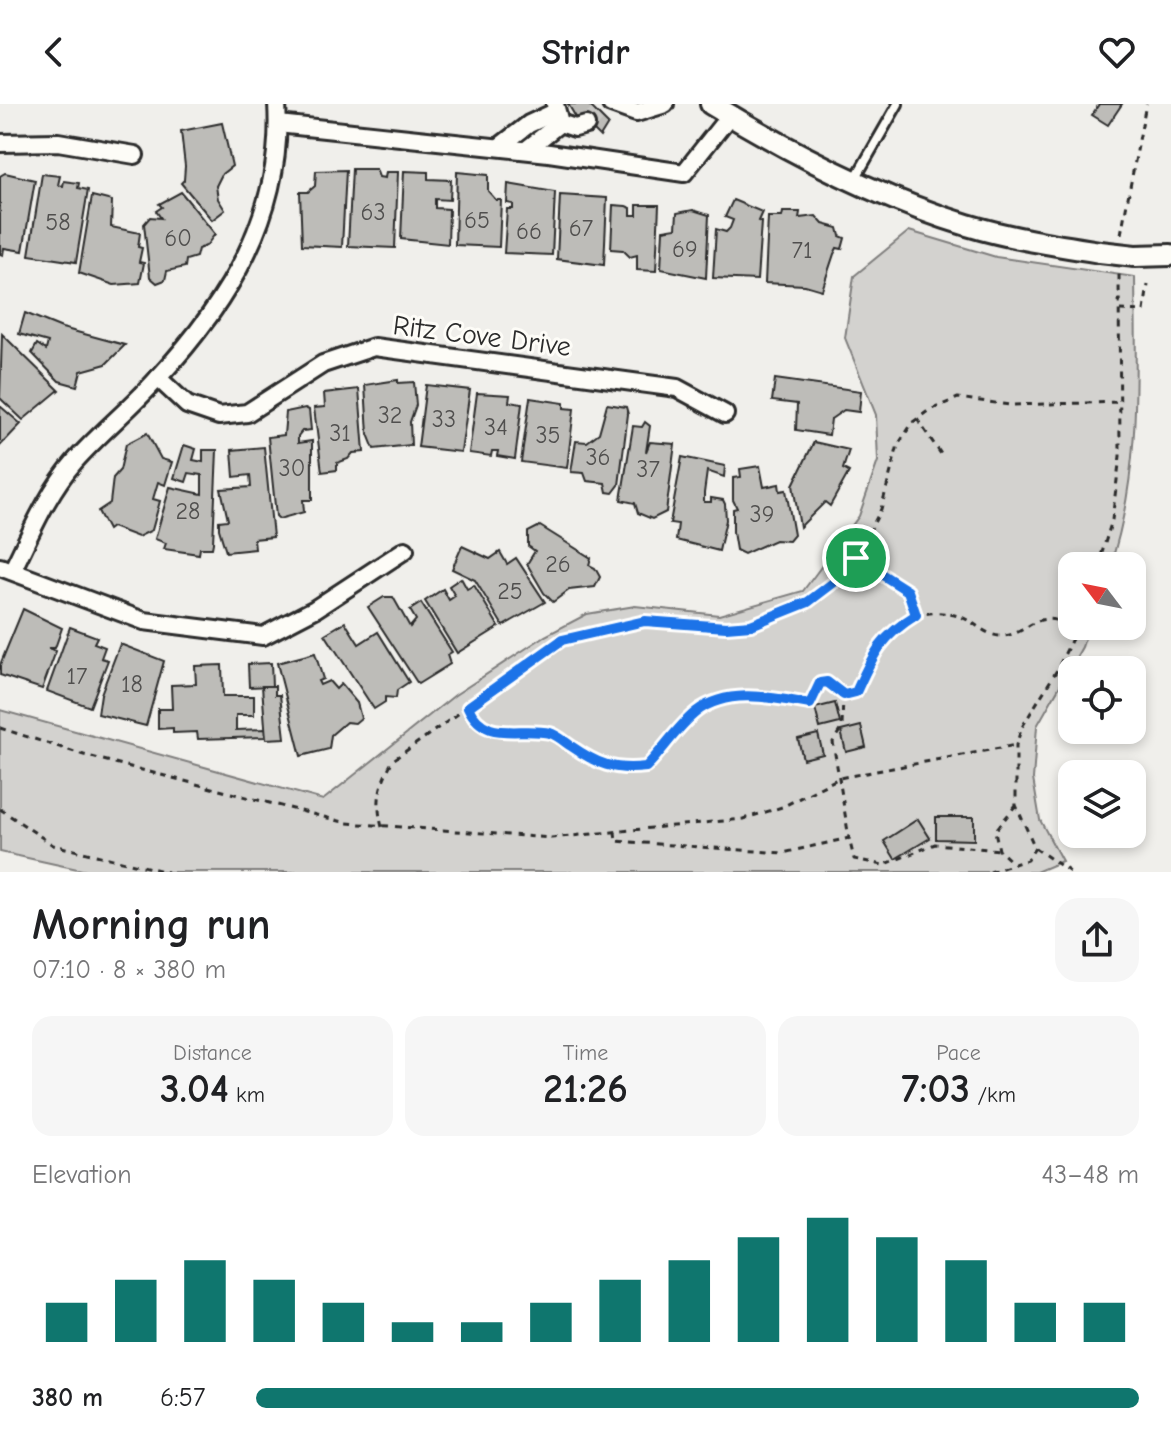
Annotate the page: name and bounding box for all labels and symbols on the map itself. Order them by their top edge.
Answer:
house number: 63 [360,198,386,226]
house number: 65 [464,206,490,234]
house number: 58 [45,208,71,236]
house number: 67 [569,214,593,242]
house number: 66 [516,217,542,245]
house number: 60 [164,224,192,252]
house number: 69 [672,235,698,263]
house number: 71 [792,236,812,264]
street label: Ritz Cove Drive [391,309,573,363]
house number: 32 [378,401,402,429]
house number: 33 [432,405,456,433]
house number: 34 [484,413,508,441]
house number: 31 [329,419,351,447]
house number: 35 [535,421,561,449]
house number: 36 [585,443,611,471]
house number: 30 [279,454,305,482]
house number: 37 [636,455,660,483]
house number: 28 [176,497,200,525]
house number: 39 [750,500,774,528]
pin [822,524,890,592]
house number: 26 [545,550,571,578]
north arrow [1058,552,1146,640]
house number: 25 [497,577,523,605]
house number: 17 [67,662,87,690]
house number: 18 [121,670,143,698]

